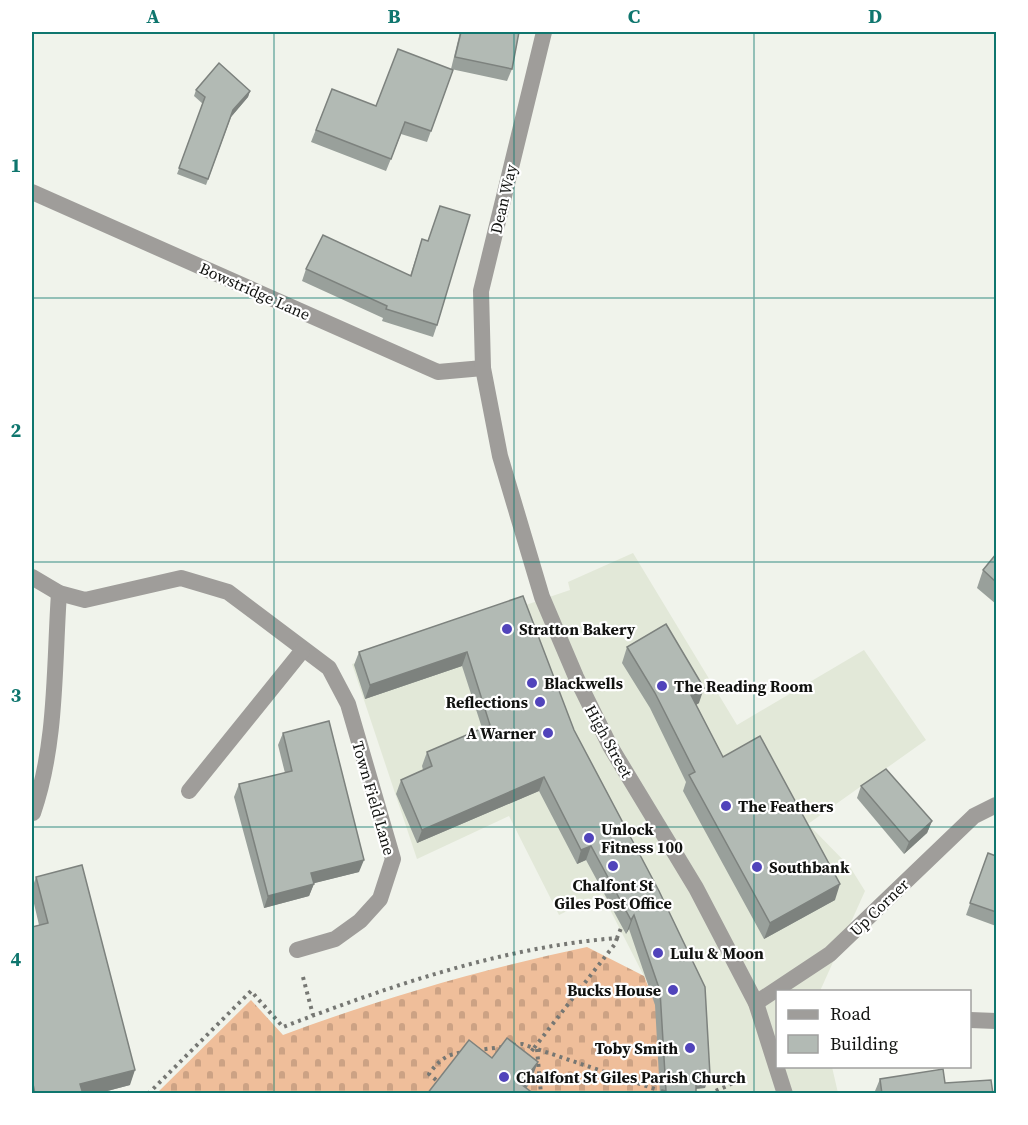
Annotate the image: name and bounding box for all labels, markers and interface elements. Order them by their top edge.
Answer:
text: A [146,2,160,30]
text: B [387,2,401,30]
text: C [628,2,640,30]
text: D [868,2,882,30]
text: 1 [11,151,21,179]
street label: Dean Way [484,161,522,236]
street label: Bowstridge Lane [196,257,314,325]
text: 2 [11,416,22,444]
place label: Stratton Bakery [519,618,636,640]
marker: Stratton Bakery [500,622,514,636]
place label: Blackwells [544,672,623,694]
place label: The Reading Room [674,675,814,697]
marker: Blackwells [525,676,539,690]
marker: The Reading Room [655,679,669,693]
text: 3 [11,681,22,709]
place label: Reflections [445,691,528,713]
marker: Reflections [533,695,547,709]
street label: High Street [580,701,638,782]
place label: A Warner [466,722,537,744]
marker: A Warner [541,726,555,740]
street label: Town Field Lane [347,738,401,858]
place label: The Feathers [738,795,833,817]
marker: The Feathers [719,799,733,813]
place label: Unlock Fitness 100 [601,818,683,858]
marker: Unlock Fitness 100 [582,831,596,845]
place label: Southbank [769,856,850,878]
marker: Chalfont St Giles Post Office [606,859,620,873]
marker: Southbank [750,860,764,874]
street label: Up Corner [845,873,914,941]
place label: Chalfont St Giles Post Office [554,874,672,914]
place label: Lulu & Moon [670,942,764,964]
text: 4 [11,945,22,973]
marker: Lulu & Moon [651,946,665,960]
place label: Bucks House [567,979,661,1001]
marker: Bucks House [666,983,680,997]
legend [776,990,971,1068]
text: Road [830,1001,871,1026]
text: Building [830,1031,898,1056]
place label: Toby Smith [595,1037,678,1059]
marker: Toby Smith [683,1041,697,1055]
place label: Chalfont St Giles Parish Church [516,1066,746,1088]
marker: Chalfont St Giles Parish Church [497,1070,511,1084]

